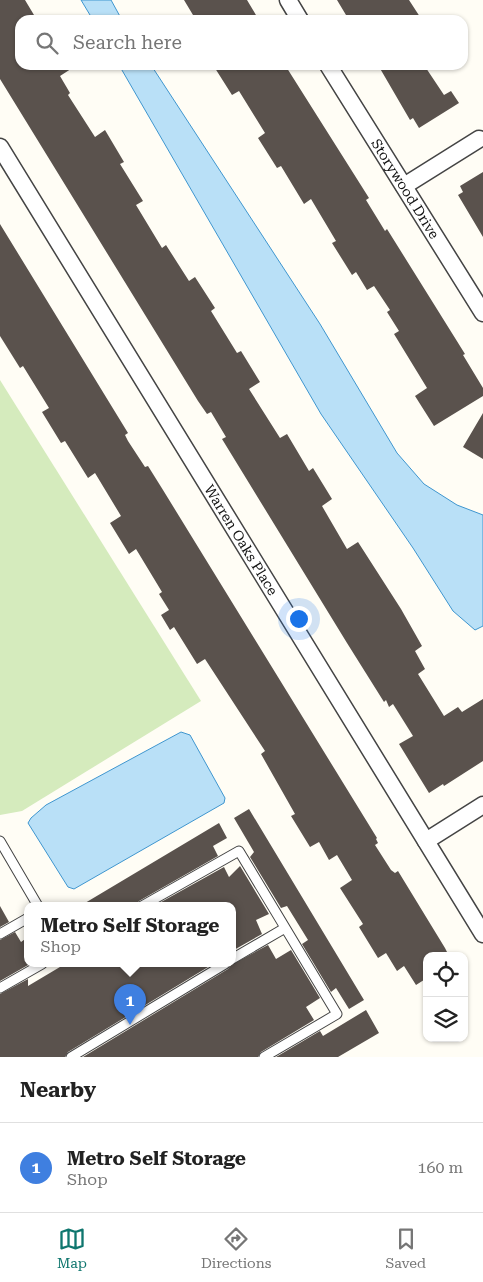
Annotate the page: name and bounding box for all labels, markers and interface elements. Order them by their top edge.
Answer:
search box [15,15,468,70]
icon: search [33,29,61,57]
text: Search here [73,31,182,54]
street label: Storywood Drive [368,136,443,242]
street label: Warren Oaks Place [201,482,281,598]
your location [286,606,312,632]
popup [24,902,236,967]
text: Metro Self Storage [40,914,220,937]
text: Shop [40,937,81,956]
map controls [423,952,468,1042]
button: locate [423,952,468,997]
pin: 1 [114,984,146,1025]
button: layers [423,997,468,1042]
text: Nearby [20,1078,96,1102]
text: Metro Self Storage [67,1147,246,1170]
text: 1 [32,1158,40,1177]
text: 160 m [417,1158,463,1177]
text: Shop [67,1170,108,1189]
tab: Map [57,1225,87,1271]
tab: Directions [201,1225,271,1271]
tab: Saved [385,1225,426,1271]

